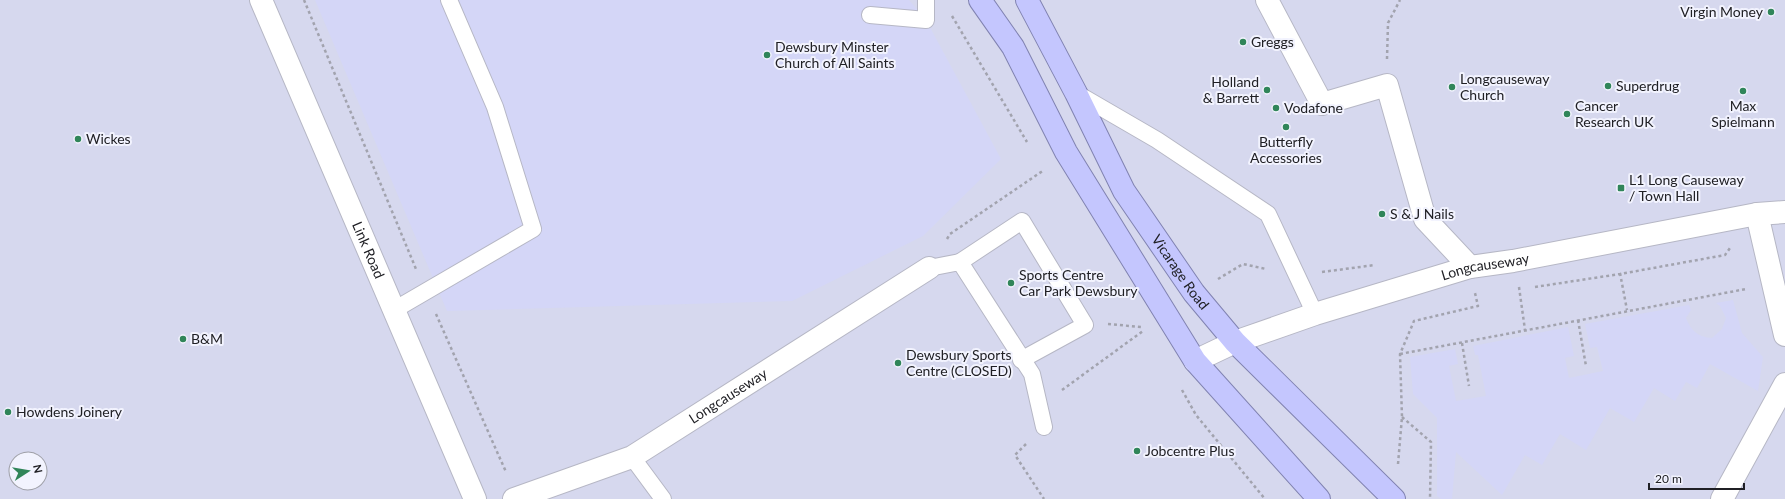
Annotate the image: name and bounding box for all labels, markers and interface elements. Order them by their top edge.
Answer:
place label: Virgin Money [1680,3,1764,20]
marker: Virgin Money [1766,7,1776,17]
place label: Greggs [1251,33,1294,50]
marker: Greggs [1238,37,1248,47]
place label: Dewsbury Minster Church of All Saints [775,38,895,71]
marker: Dewsbury Minster Church of All Saints [762,50,772,60]
place label: Longcauseway Church [1460,70,1550,103]
place label: Holland & Barrett [1203,73,1259,106]
place label: Superdrug [1616,77,1679,94]
marker: Superdrug [1603,81,1613,91]
marker: Longcauseway Church [1447,82,1457,92]
marker: Holland & Barrett [1262,85,1272,95]
marker: Max Spielmann [1738,86,1748,96]
place label: Cancer Research UK [1575,97,1654,130]
place label: Max Spielmann [1711,97,1775,130]
place label: Vodafone [1284,99,1343,116]
marker: Vodafone [1271,103,1281,113]
marker: Cancer Research UK [1562,109,1572,119]
marker: Butterfly Accessories [1281,122,1291,132]
place label: Wickes [86,130,131,147]
place label: Butterfly Accessories [1250,133,1322,166]
marker: Wickes [73,134,83,144]
place label: L1 Long Causeway / Town Hall [1629,171,1744,204]
marker: L1 Long Causeway / Town Hall [1616,183,1626,193]
place label: S & J Nails [1390,205,1454,222]
marker: S & J Nails [1377,209,1387,219]
street label: Link Road [349,219,388,281]
street label: Vicarage Road [1148,231,1213,313]
street label: Longcauseway [1439,249,1531,283]
place label: Sports Centre Car Park Dewsbury [1019,266,1138,299]
marker: Sports Centre Car Park Dewsbury [1006,278,1016,288]
place label: B&M [191,330,223,347]
marker: B&M [178,334,188,344]
place label: Dewsbury Sports Centre (CLOSED) [906,346,1012,379]
marker: Dewsbury Sports Centre (CLOSED) [893,358,903,368]
street label: Longcauseway [685,364,771,427]
place label: Howdens Joinery [16,403,123,420]
marker: Howdens Joinery [3,407,13,417]
place label: Jobcentre Plus [1145,442,1234,459]
marker: Jobcentre Plus [1132,446,1142,456]
north arrow [8,451,48,491]
text: N [31,463,46,474]
scale bar [1649,465,1744,491]
text: 20 m [1655,471,1682,486]

